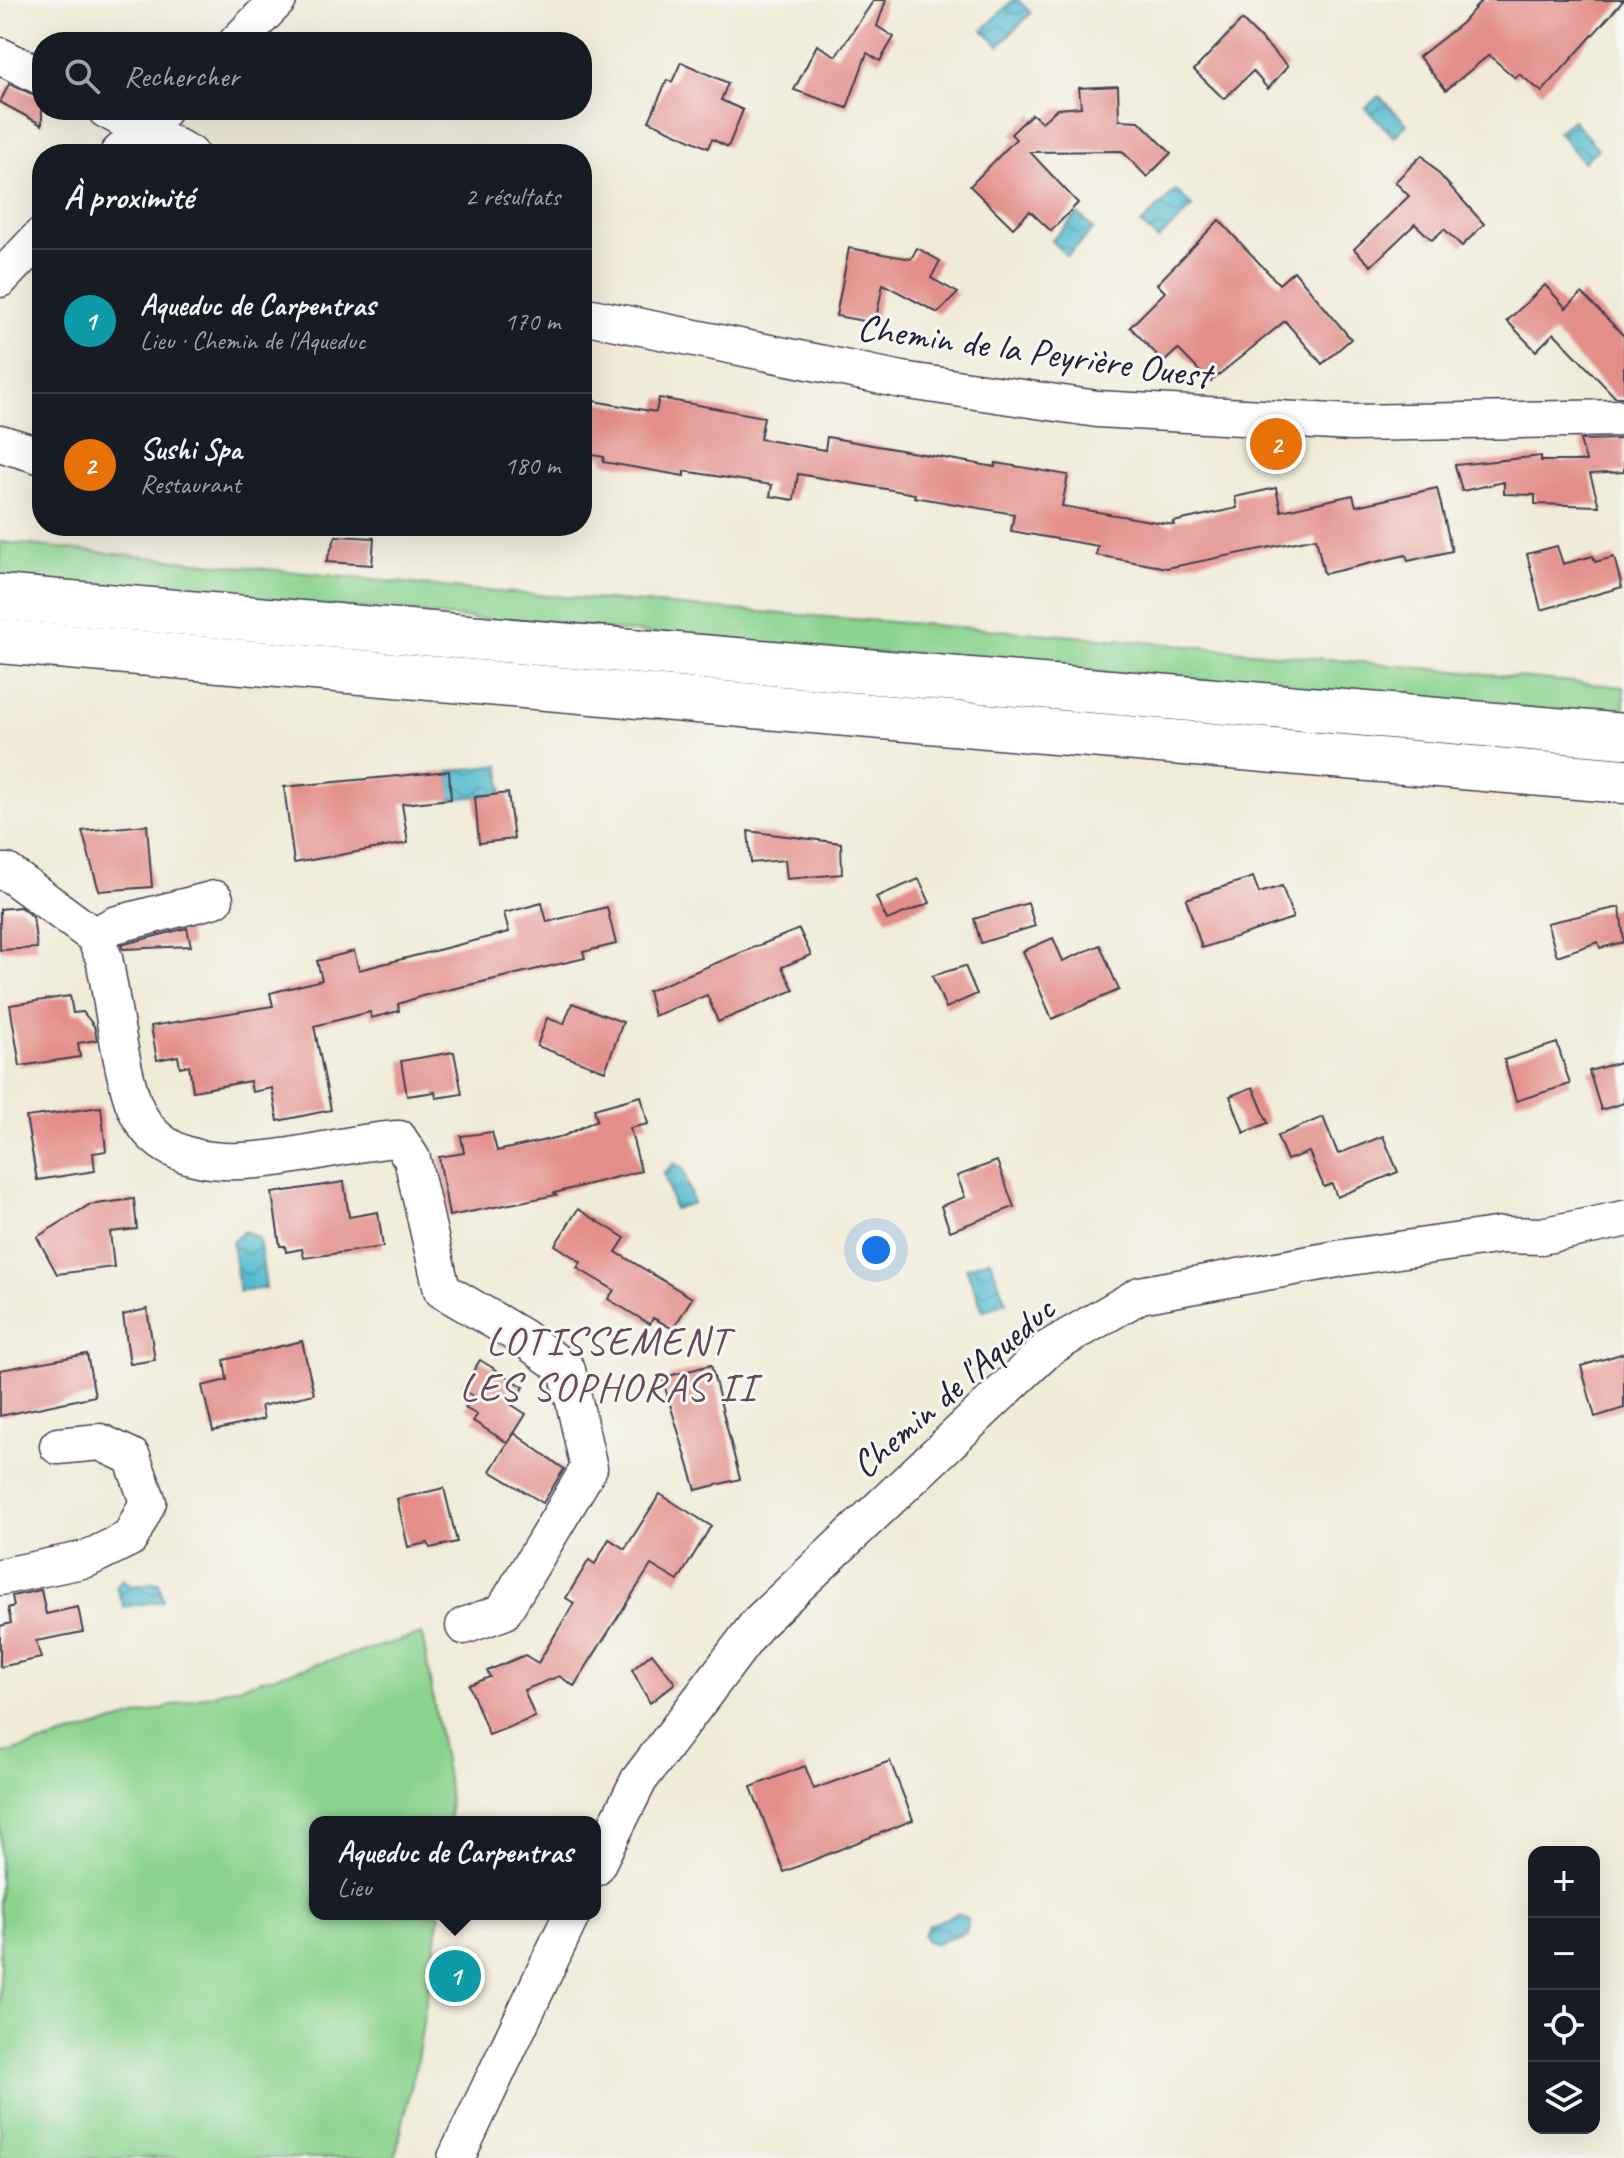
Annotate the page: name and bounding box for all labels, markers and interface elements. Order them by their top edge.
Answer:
search box [32,32,592,120]
icon: search [60,54,104,98]
text: Rechercher [124,57,239,95]
text: À proximité [64,175,193,218]
text: 2 résultats [465,180,560,213]
text: Aqueduc de Carpentras [140,286,376,324]
street label: Chemin de la Peyrière Ouest [855,303,1219,400]
text: 1 [84,305,96,338]
text: 170 m [504,305,560,338]
text: Lieu · Chemin de l'Aqueduc [140,324,366,357]
pin: 2 [1250,414,1302,474]
text: Sushi Spa [140,430,242,468]
text: 2 [84,449,96,482]
text: 180 m [504,449,560,482]
text: Restaurant [140,468,241,501]
your location [856,1230,896,1270]
street label: Chemin de l'Aqueduc [842,1285,1066,1488]
district label: LOTISSEMENT LES SOPHORAS II [460,1316,763,1412]
popup [309,1816,601,1920]
text: Aqueduc de Carpentras [337,1833,573,1871]
map controls [1528,1846,1600,2134]
button: + [1528,1846,1600,1918]
text: Lieu [337,1871,372,1904]
button: − [1528,1918,1600,1990]
pin: 1 [429,1946,481,2006]
button: locate [1528,1990,1600,2062]
button: layers [1528,2062,1600,2134]

